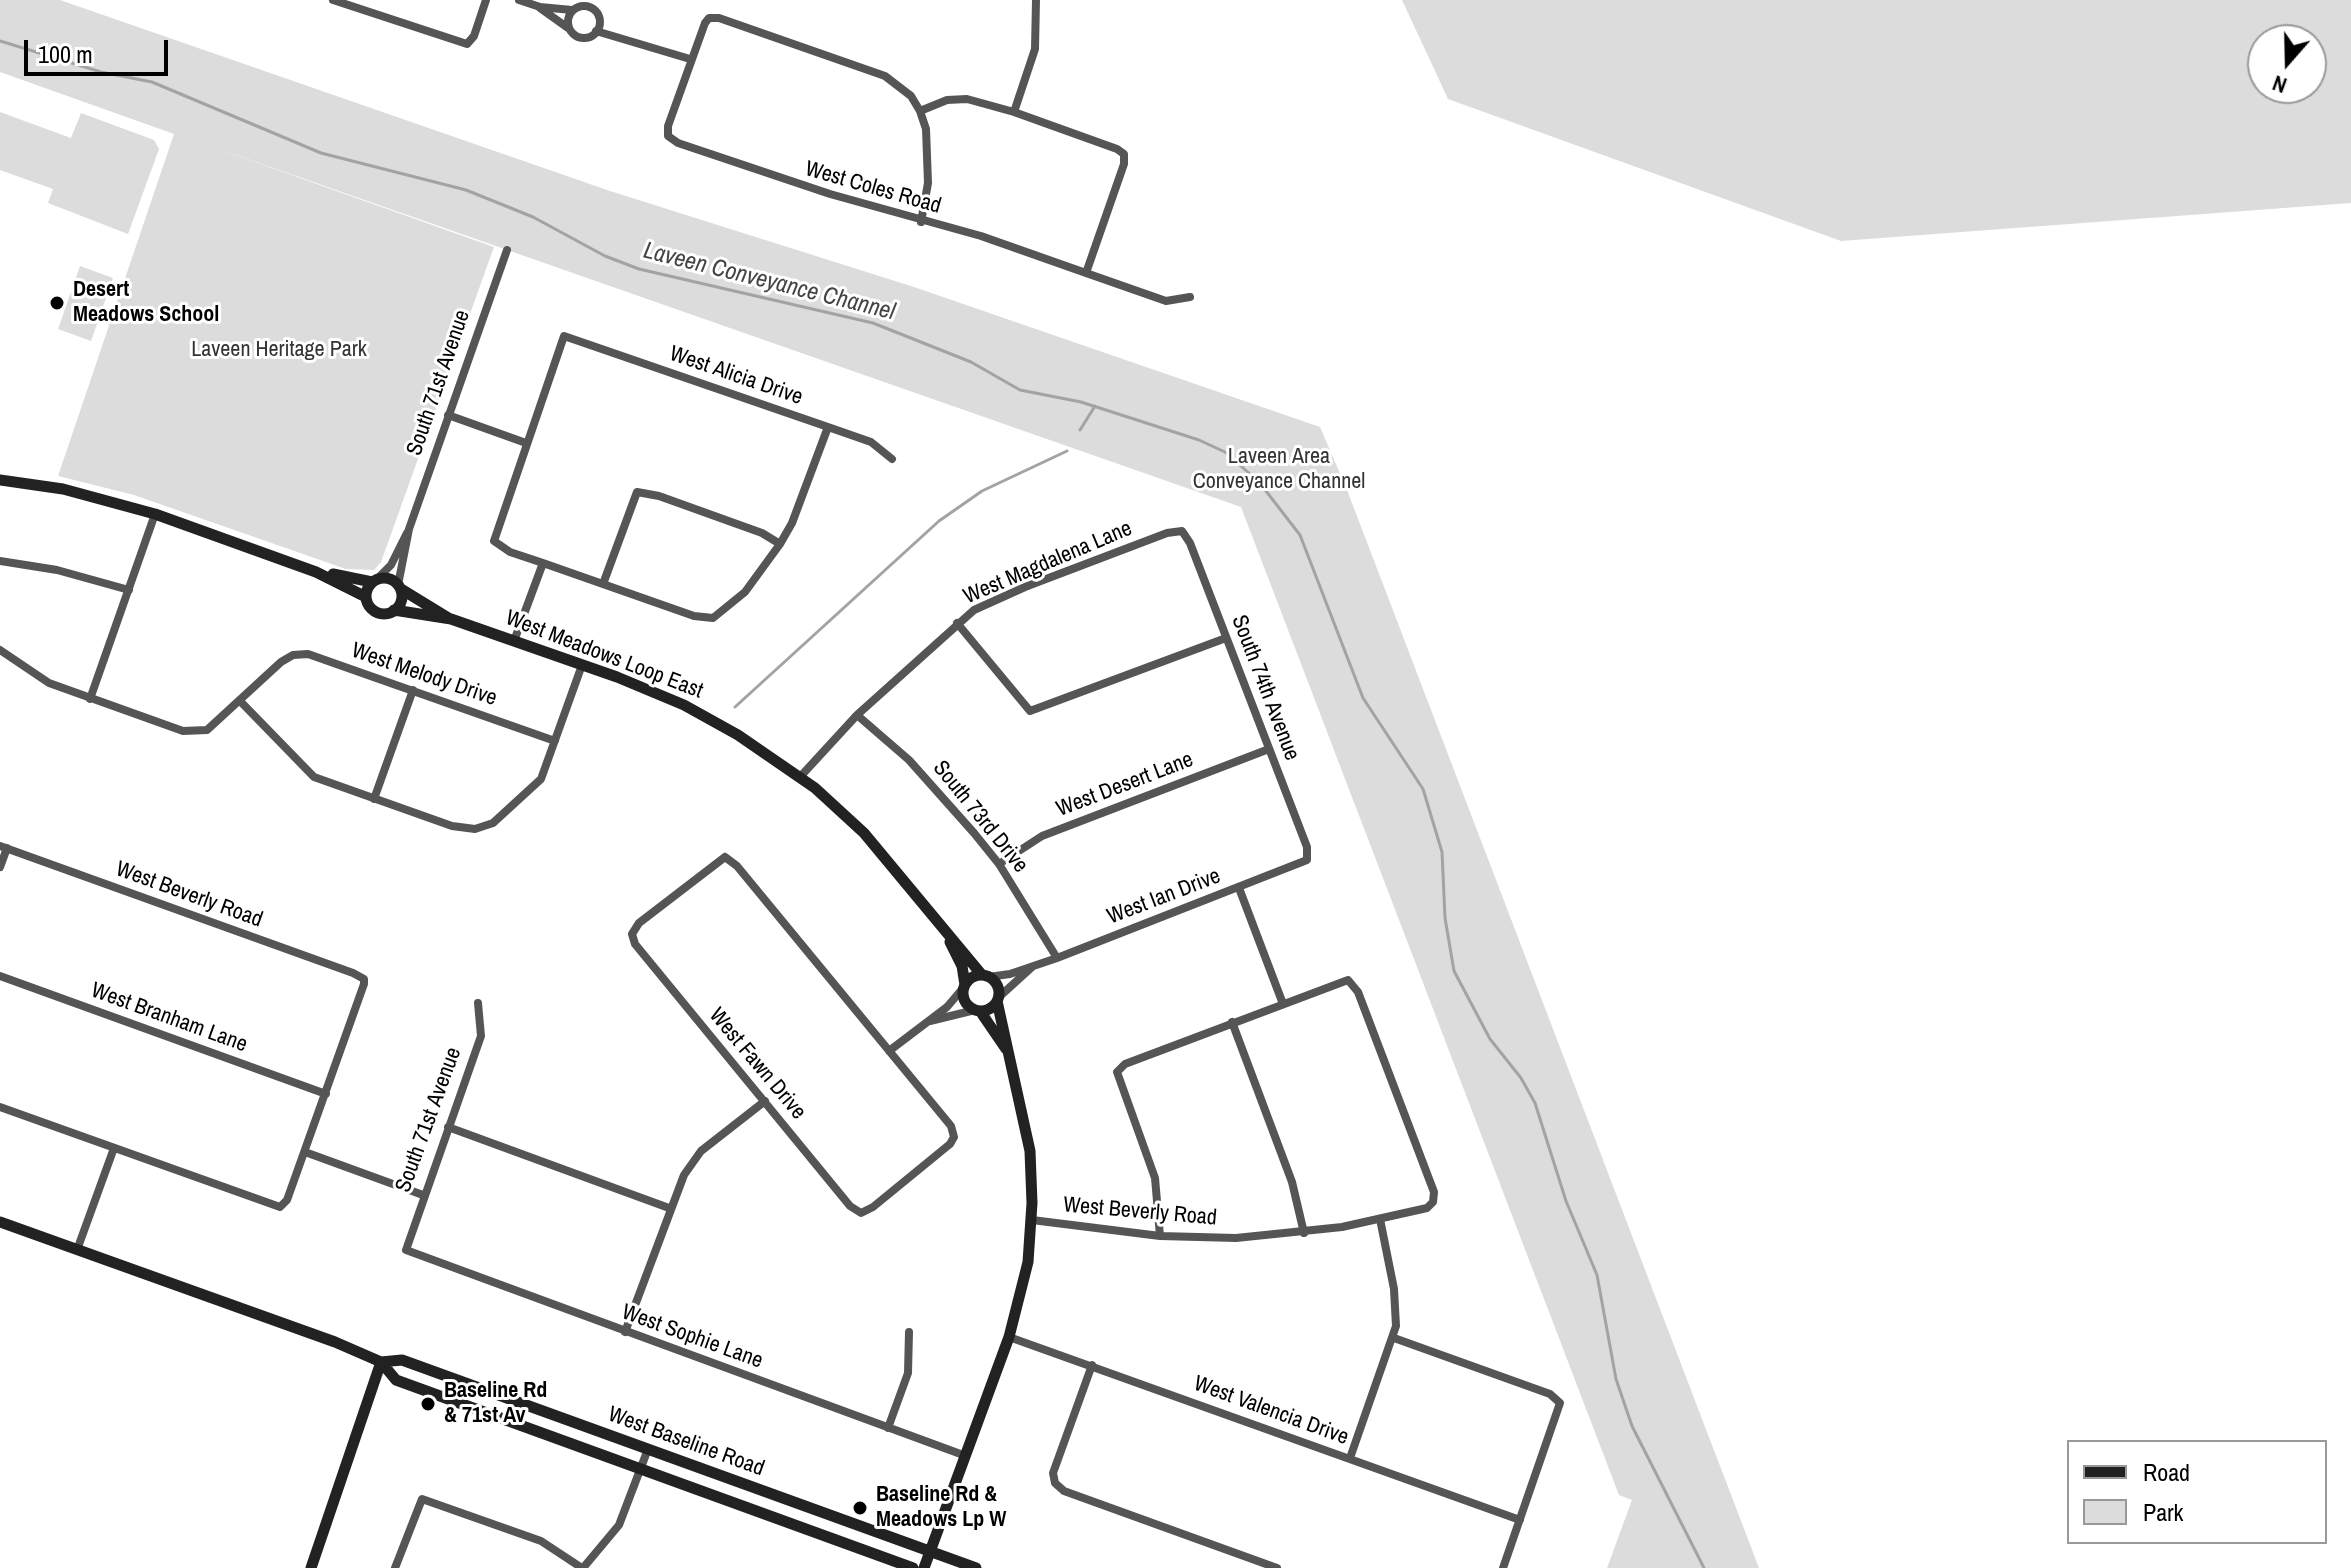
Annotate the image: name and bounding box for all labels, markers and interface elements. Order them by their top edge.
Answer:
scale bar [28,24,172,74]
north arrow [2247,24,2327,104]
text: 100 m [38,38,93,70]
text: N [2268,68,2291,101]
street label: West Coles Road [802,156,944,220]
water label: Laveen Conveyance Channel [640,237,898,327]
place label: Desert Meadows School [73,277,219,328]
marker: Desert Meadows School [48,294,66,312]
street label: South 71st Avenue [402,307,476,459]
park label: Laveen Heritage Park [191,337,367,363]
street label: West Alicia Drive [666,341,806,411]
park label: Laveen Area Conveyance Channel [1193,444,1365,496]
street label: West Magdalena Lane [960,516,1136,610]
street label: West Meadows Loop East [502,605,706,705]
street label: South 74th Avenue [1225,612,1305,764]
street label: West Melody Drive [348,638,500,712]
street label: West Desert Lane [1053,747,1197,823]
street label: South 73rd Drive [927,756,1033,878]
street label: West Beverly Road [112,856,266,934]
street label: West Ian Drive [1104,863,1224,931]
street label: West Branham Lane [87,978,251,1058]
street label: West Fawn Drive [703,1003,811,1125]
street label: South 71st Avenue [391,1044,467,1196]
street label: West Beverly Road [1062,1192,1218,1232]
street label: West Sophie Lane [618,1299,766,1375]
street label: West Valencia Drive [1190,1371,1352,1451]
place label: Baseline Rd & 71st Av [444,1378,547,1430]
marker: Baseline Rd & 71st Av [419,1395,437,1413]
street label: West Baseline Road [604,1402,768,1482]
legend [2067,1440,2327,1544]
text: Road [2143,1456,2190,1488]
place label: Baseline Rd & Meadows Lp W [876,1482,1006,1534]
text: Park [2143,1496,2183,1528]
marker: Baseline Rd & Meadows Lp W [851,1499,869,1517]

